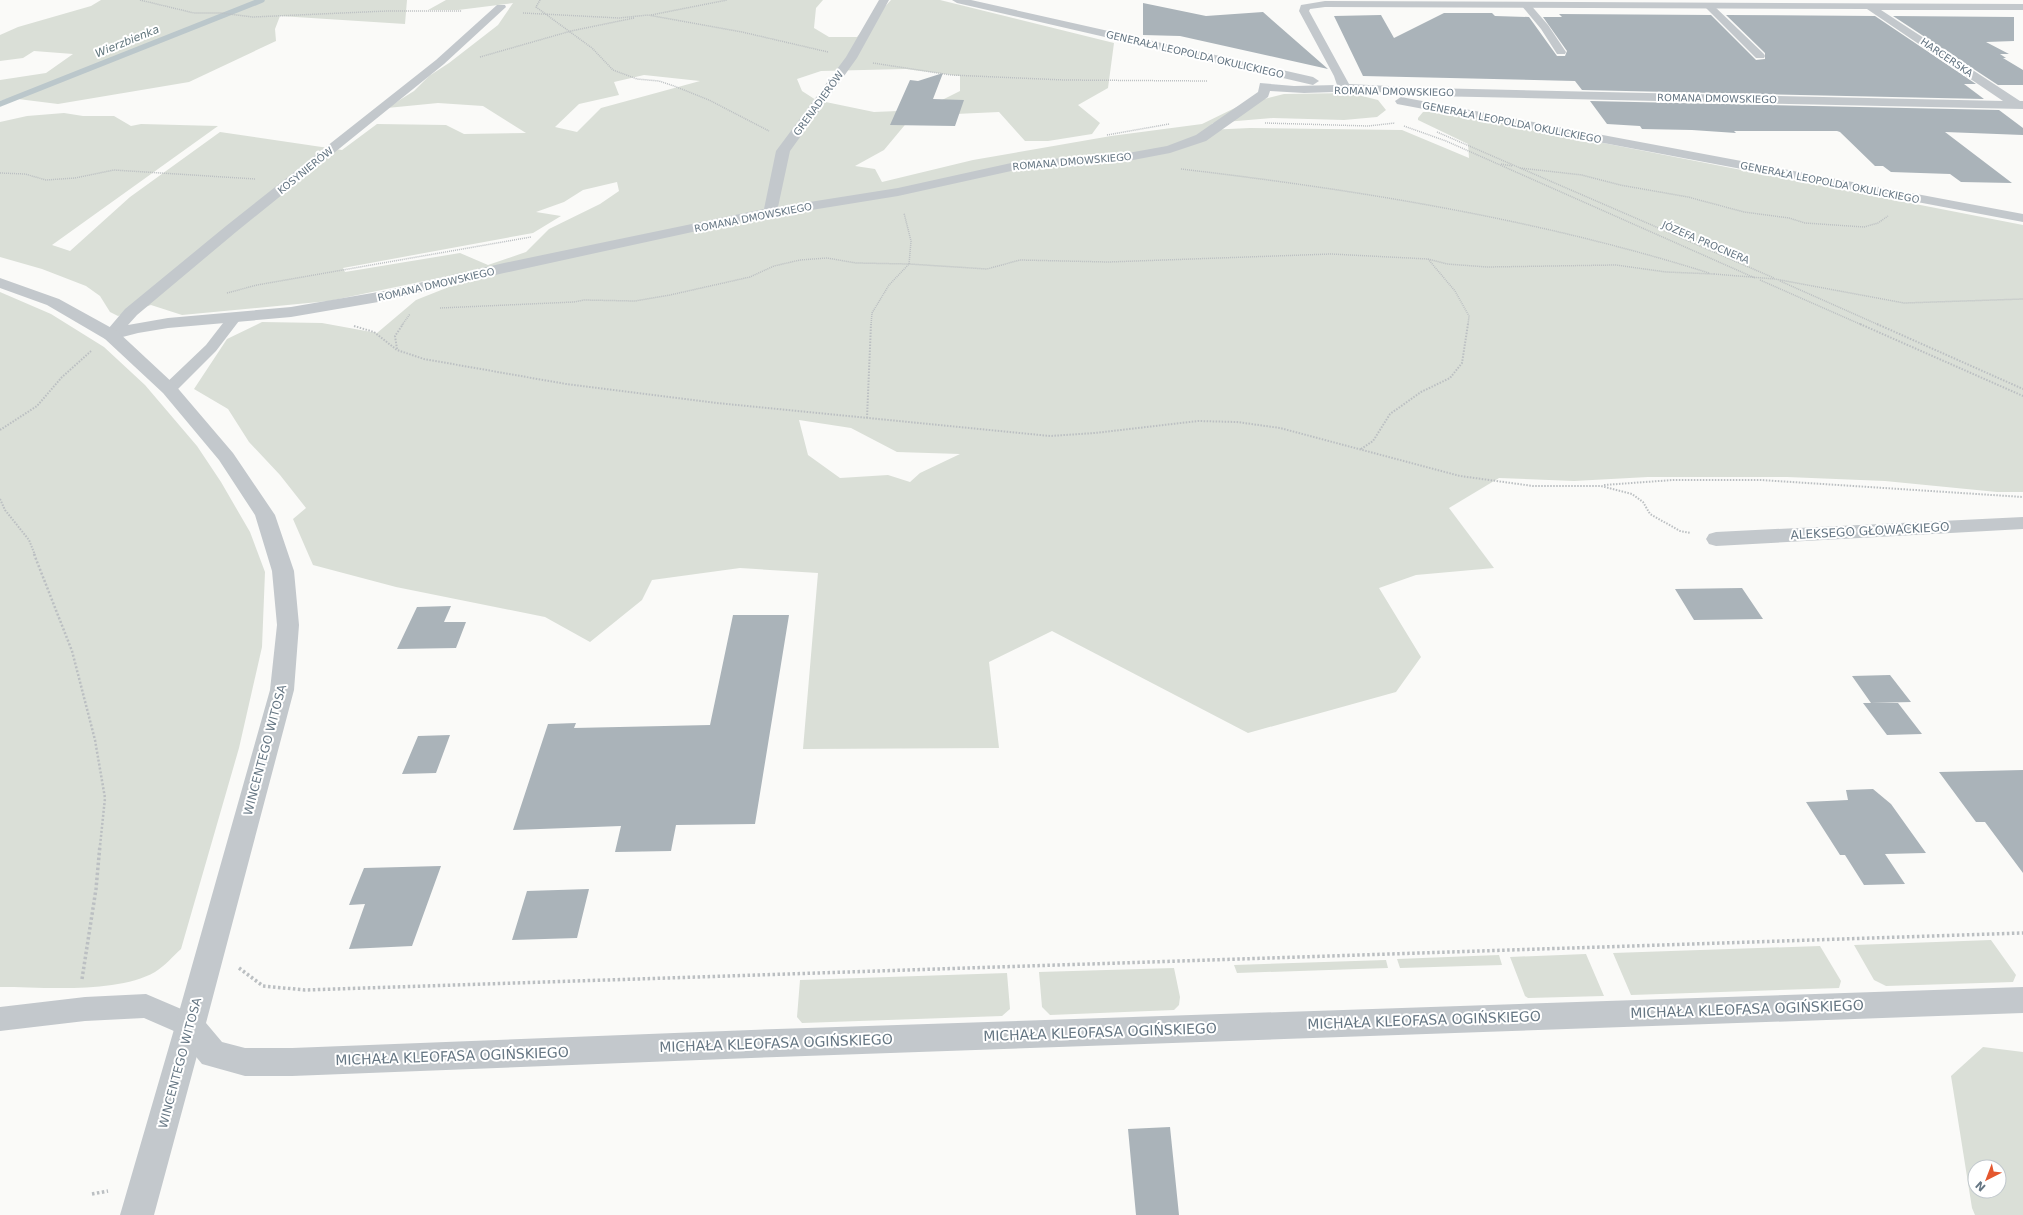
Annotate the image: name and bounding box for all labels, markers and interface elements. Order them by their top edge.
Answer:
water label: Wierzbienka [93,23,161,60]
street label: GENERAŁA LEOPOLDA OKULICKIEGO [1105,29,1285,80]
street label: HARCERSKA [1919,36,1975,79]
street label: GRENADIERÓW [791,68,846,138]
street label: ROMANA DMOWSKIEGO [1334,85,1454,98]
street label: ROMANA DMOWSKIEGO [1657,92,1777,105]
street label: GENERAŁA LEOPOLDA OKULICKIEGO [1421,100,1602,145]
street label: KOSYNIERÓW [275,144,335,196]
street label: ROMANA DMOWSKIEGO [1012,151,1132,172]
street label: GENERAŁA LEOPOLDA OKULICKIEGO [1739,160,1920,205]
street label: ROMANA DMOWSKIEGO [693,201,813,234]
street label: JÓZEFA PROCNERA [1660,218,1752,266]
street label: ROMANA DMOWSKIEGO [377,266,496,303]
street label: ALEKSEGO GŁOWACKIEGO [1790,520,1950,542]
street label: WINCENTEGO WITOSA [241,682,289,817]
street label: WINCENTEGO WITOSA [156,995,204,1130]
street label: MICHAŁA KLEOFASA OGIŃSKIEGO [1630,996,1864,1021]
street label: MICHAŁA KLEOFASA OGIŃSKIEGO [1307,1007,1541,1032]
street label: MICHAŁA KLEOFASA OGIŃSKIEGO [983,1019,1217,1044]
street label: MICHAŁA KLEOFASA OGIŃSKIEGO [659,1030,893,1055]
street label: MICHAŁA KLEOFASA OGIŃSKIEGO [335,1043,569,1068]
north arrow [1967,1159,2007,1199]
text: N [1973,1178,1988,1194]

